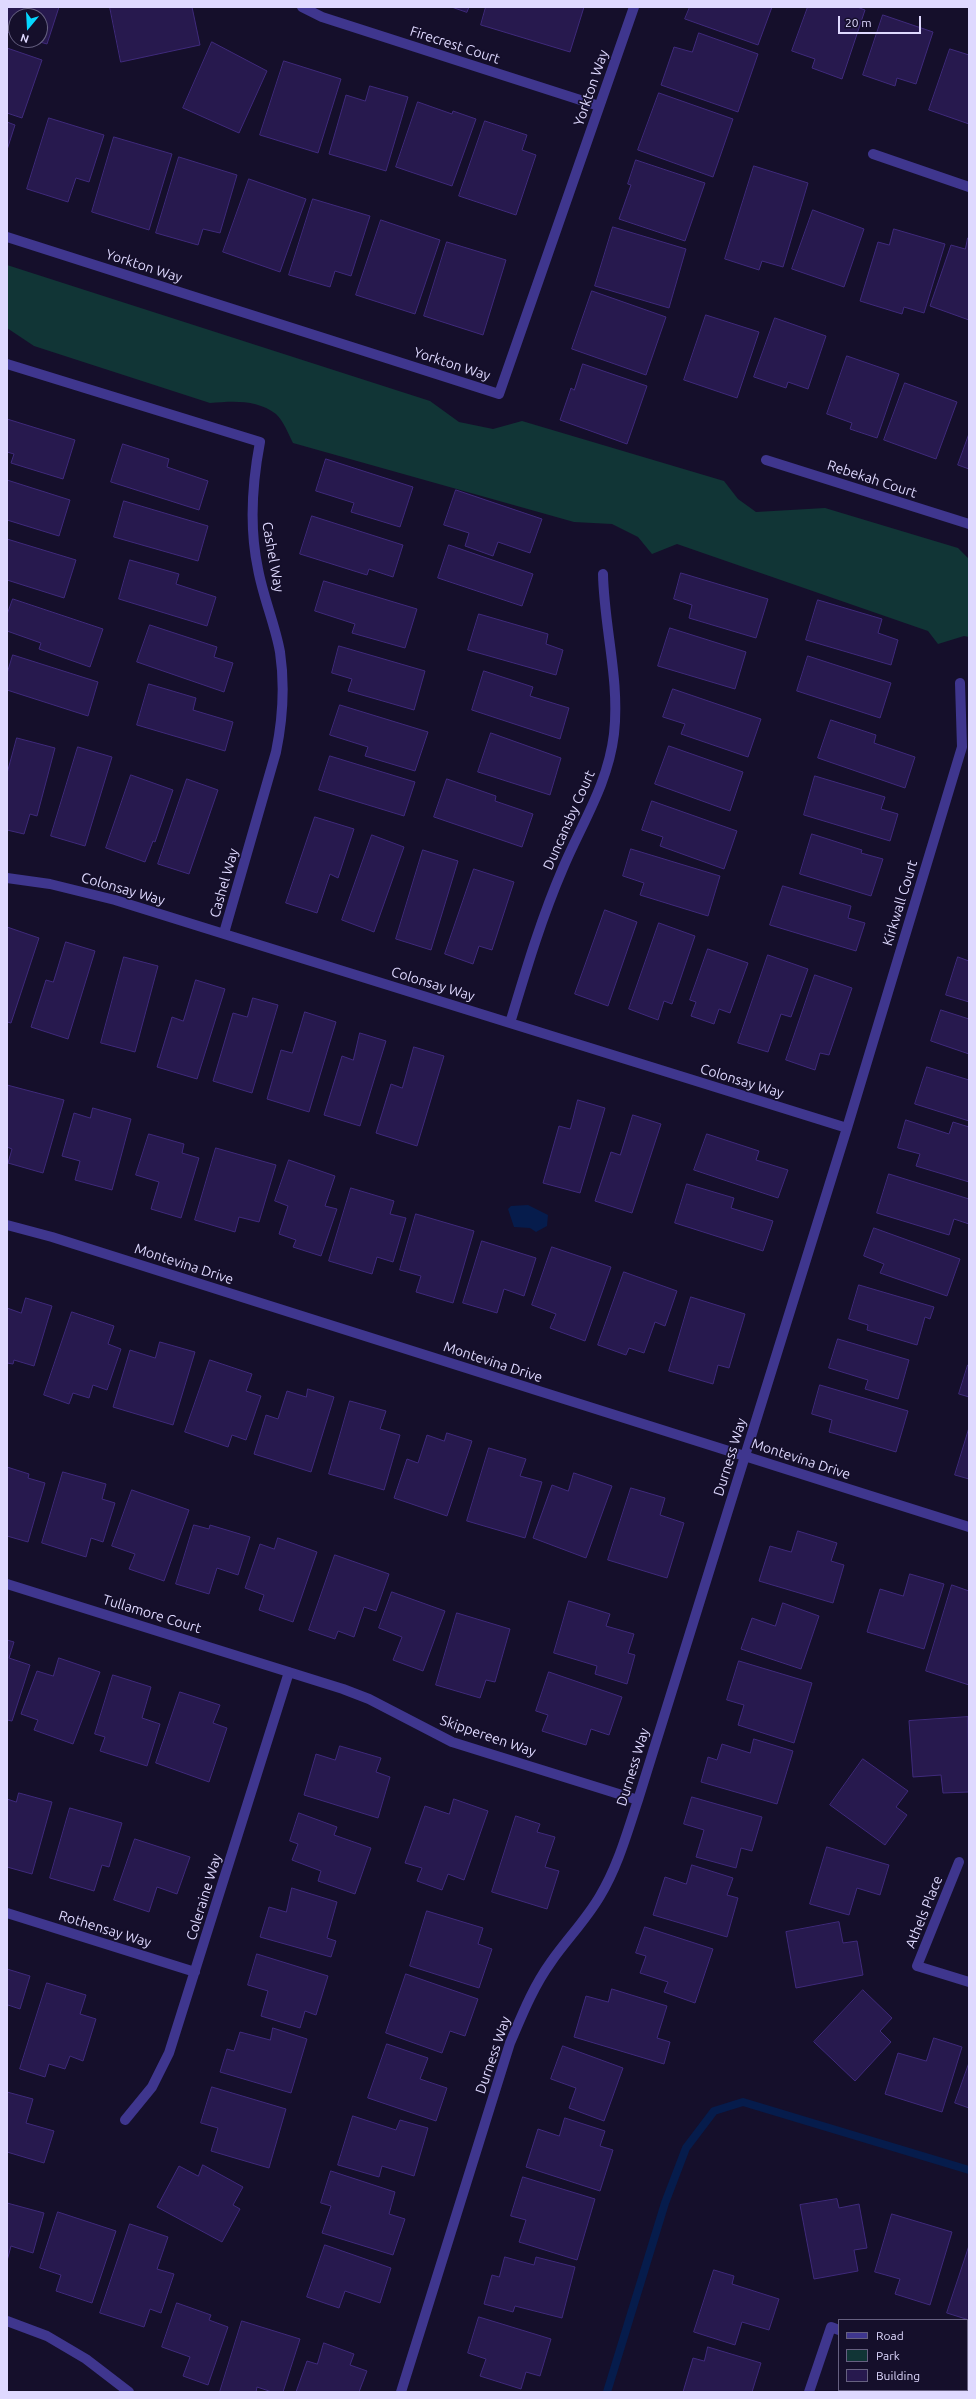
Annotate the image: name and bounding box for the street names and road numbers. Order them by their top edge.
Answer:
street label: Firecrest Court [408,23,502,67]
street label: Yorkton Way [570,48,612,128]
street label: Yorkton Way [104,246,184,286]
street label: Yorkton Way [412,344,492,384]
street label: Rebekah Court [825,457,919,501]
street label: Cashel Way [259,521,287,593]
street label: Duncansby Court [540,768,598,872]
street label: Cashel Way [206,847,242,919]
street label: Kirkwall Court [879,858,921,948]
street label: Colonsay Way [79,869,167,909]
street label: Colonsay Way [389,963,477,1005]
street label: Colonsay Way [698,1060,786,1102]
street label: Montevina Drive [132,1240,236,1288]
street label: Montevina Drive [441,1338,545,1386]
street label: Durness Way [710,1416,750,1498]
street label: Montevina Drive [749,1435,853,1483]
street label: Tullamore Court [101,1591,203,1637]
street label: Skippereen Way [438,1712,538,1760]
street label: Durness Way [613,1726,653,1808]
street label: Coleraine Way [183,1852,225,1942]
street label: Athels Place [902,1873,946,1951]
street label: Rothensay Way [57,1907,153,1951]
street label: Durness Way [472,2014,514,2096]

